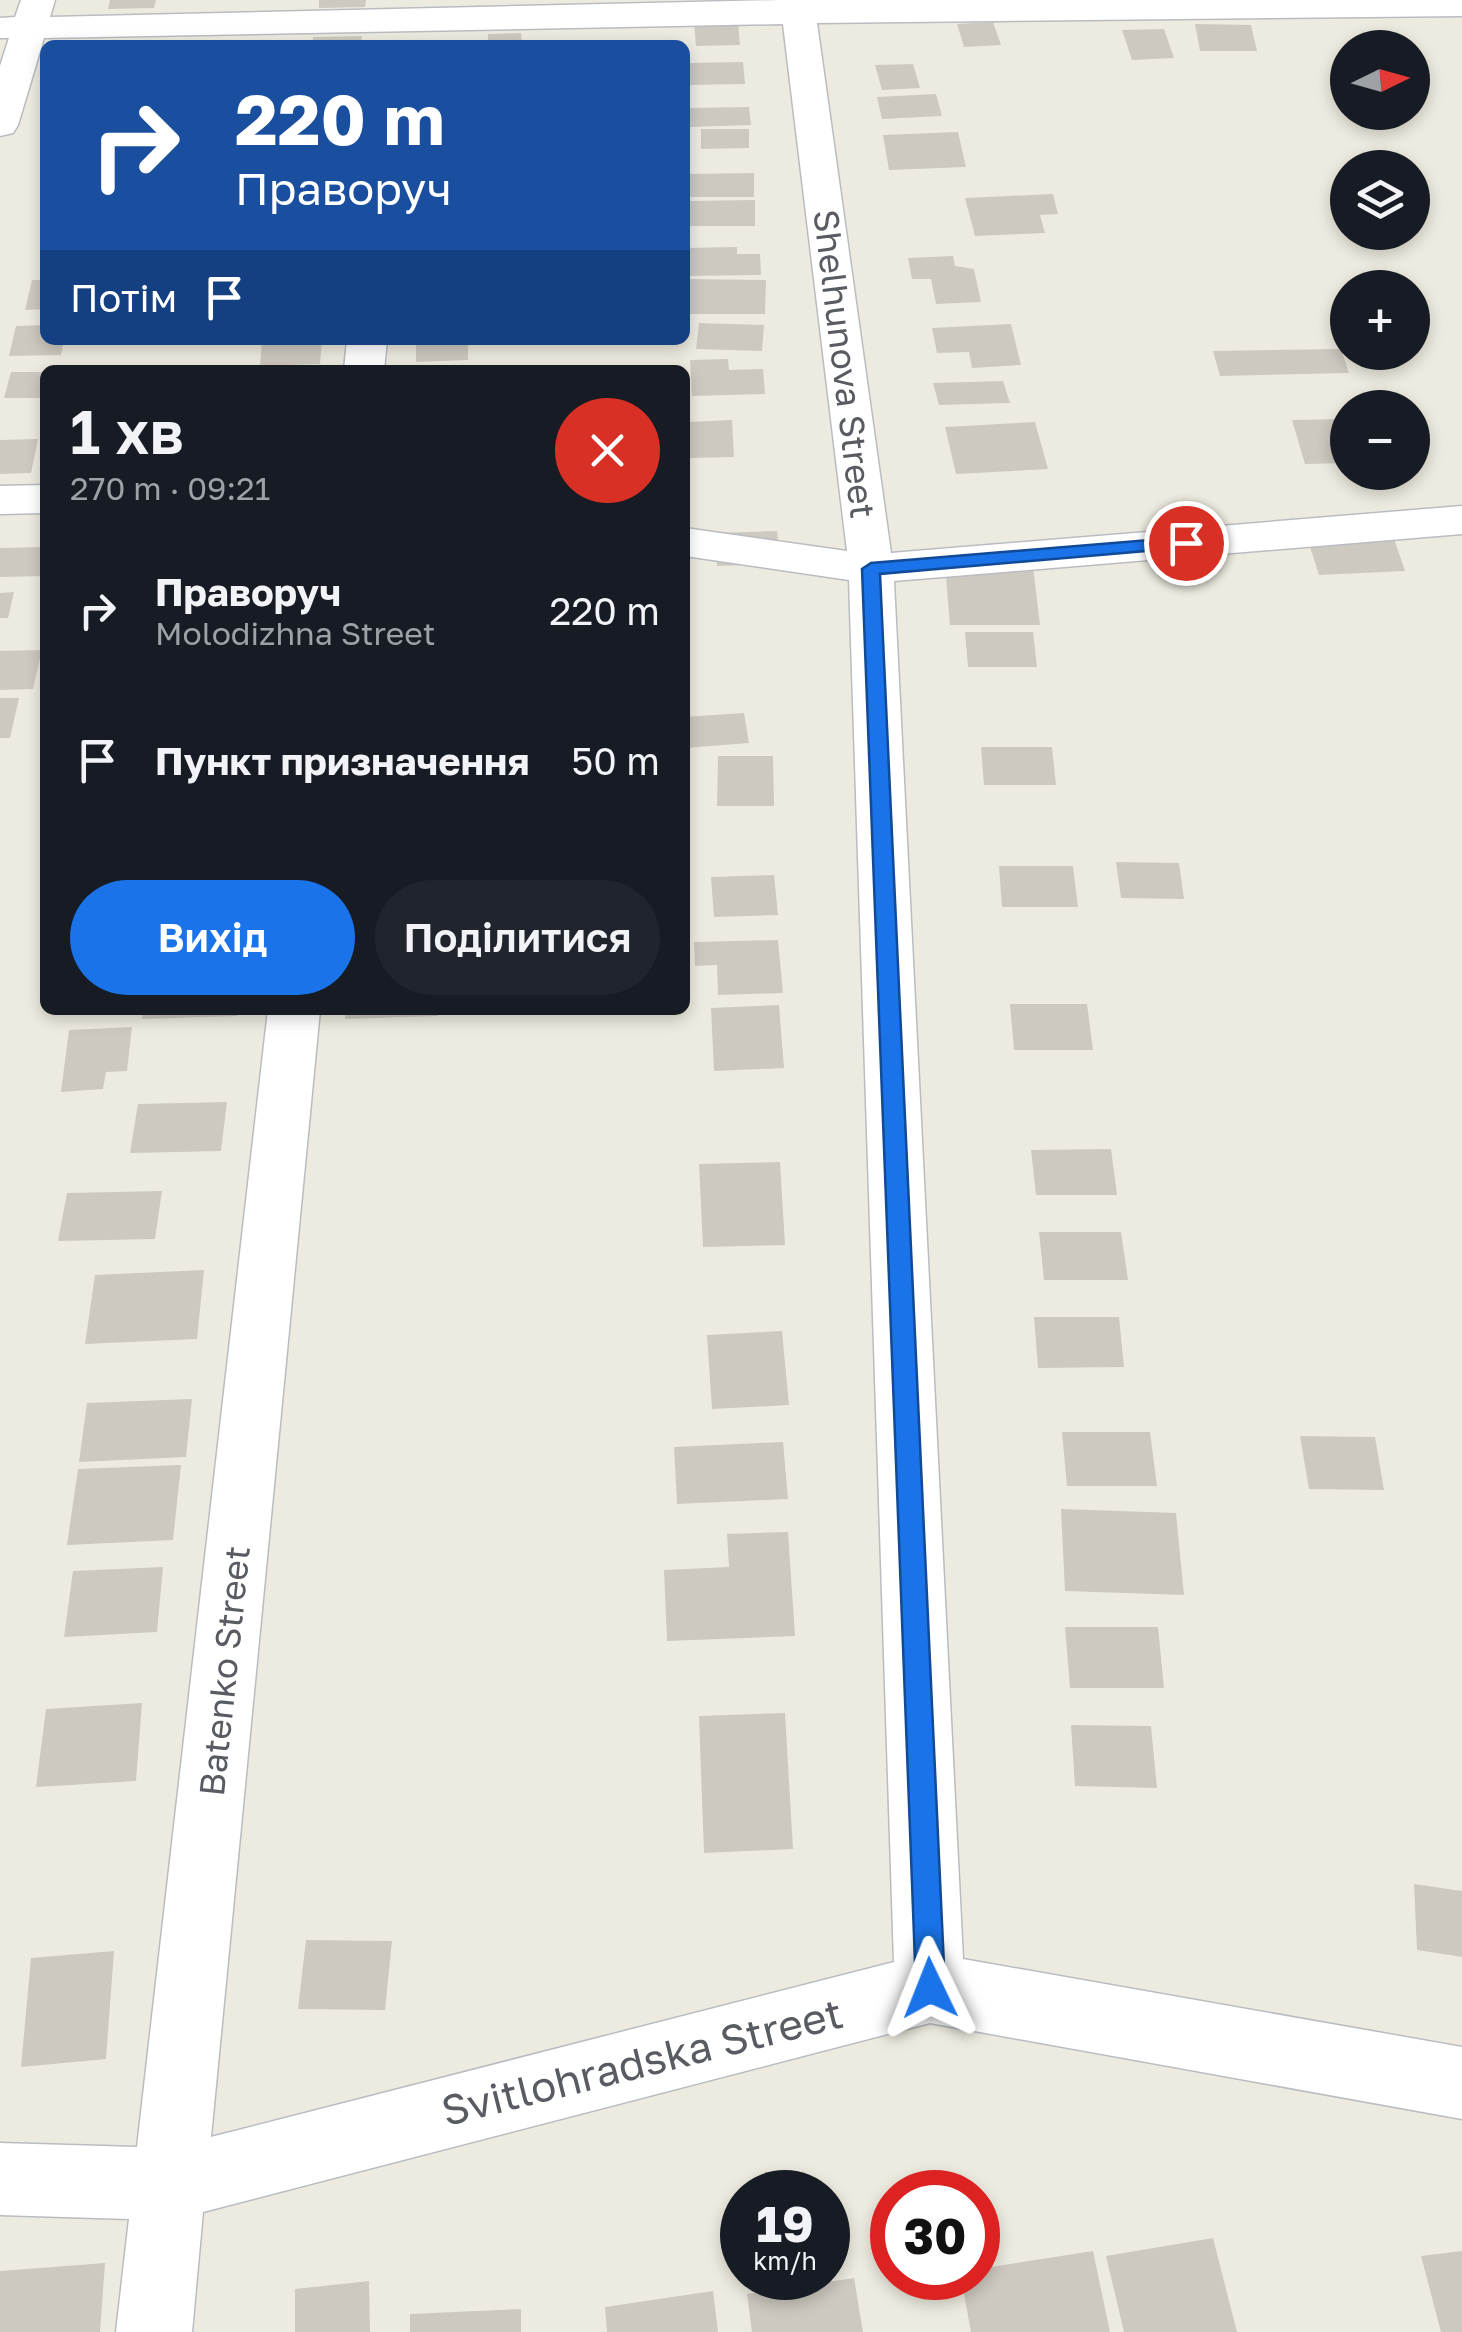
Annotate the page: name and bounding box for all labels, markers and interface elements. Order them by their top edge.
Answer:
north arrow [1330,30,1430,130]
map controls [1330,30,1430,490]
text: 220 m [235,76,445,160]
icon: right [70,80,200,210]
button: layers [1330,150,1430,250]
text: Праворуч [235,161,452,215]
street label: Shelhunova Street [805,207,885,521]
icon: arrive [197,270,252,325]
button: + [1330,270,1430,370]
text: Потім [70,275,177,320]
button: − [1330,390,1430,490]
text: 1 хв [70,395,184,467]
button: close [555,398,660,503]
text: 270 m · 09:21 [70,469,270,507]
pin [1144,501,1229,586]
icon: arrive [1159,516,1214,571]
text: Праворуч [155,569,341,614]
icon: right [70,583,125,638]
text: 220 m [549,588,660,633]
text: Molodizhna Street [155,614,436,652]
icon: arrive [70,733,125,788]
text: Пункт призначення [155,738,529,783]
text: 50 m [571,738,660,783]
button: Вихід [70,880,355,995]
button: Поділитися [375,880,660,995]
street label: Batenko Street [190,1544,258,1798]
position arrow [878,1936,982,2040]
street label: Svitlohradska Street [436,1987,848,2135]
speed limit sign: 30 [870,2170,1000,2300]
text: 19 [756,2193,814,2253]
text: km/h [753,2245,817,2276]

